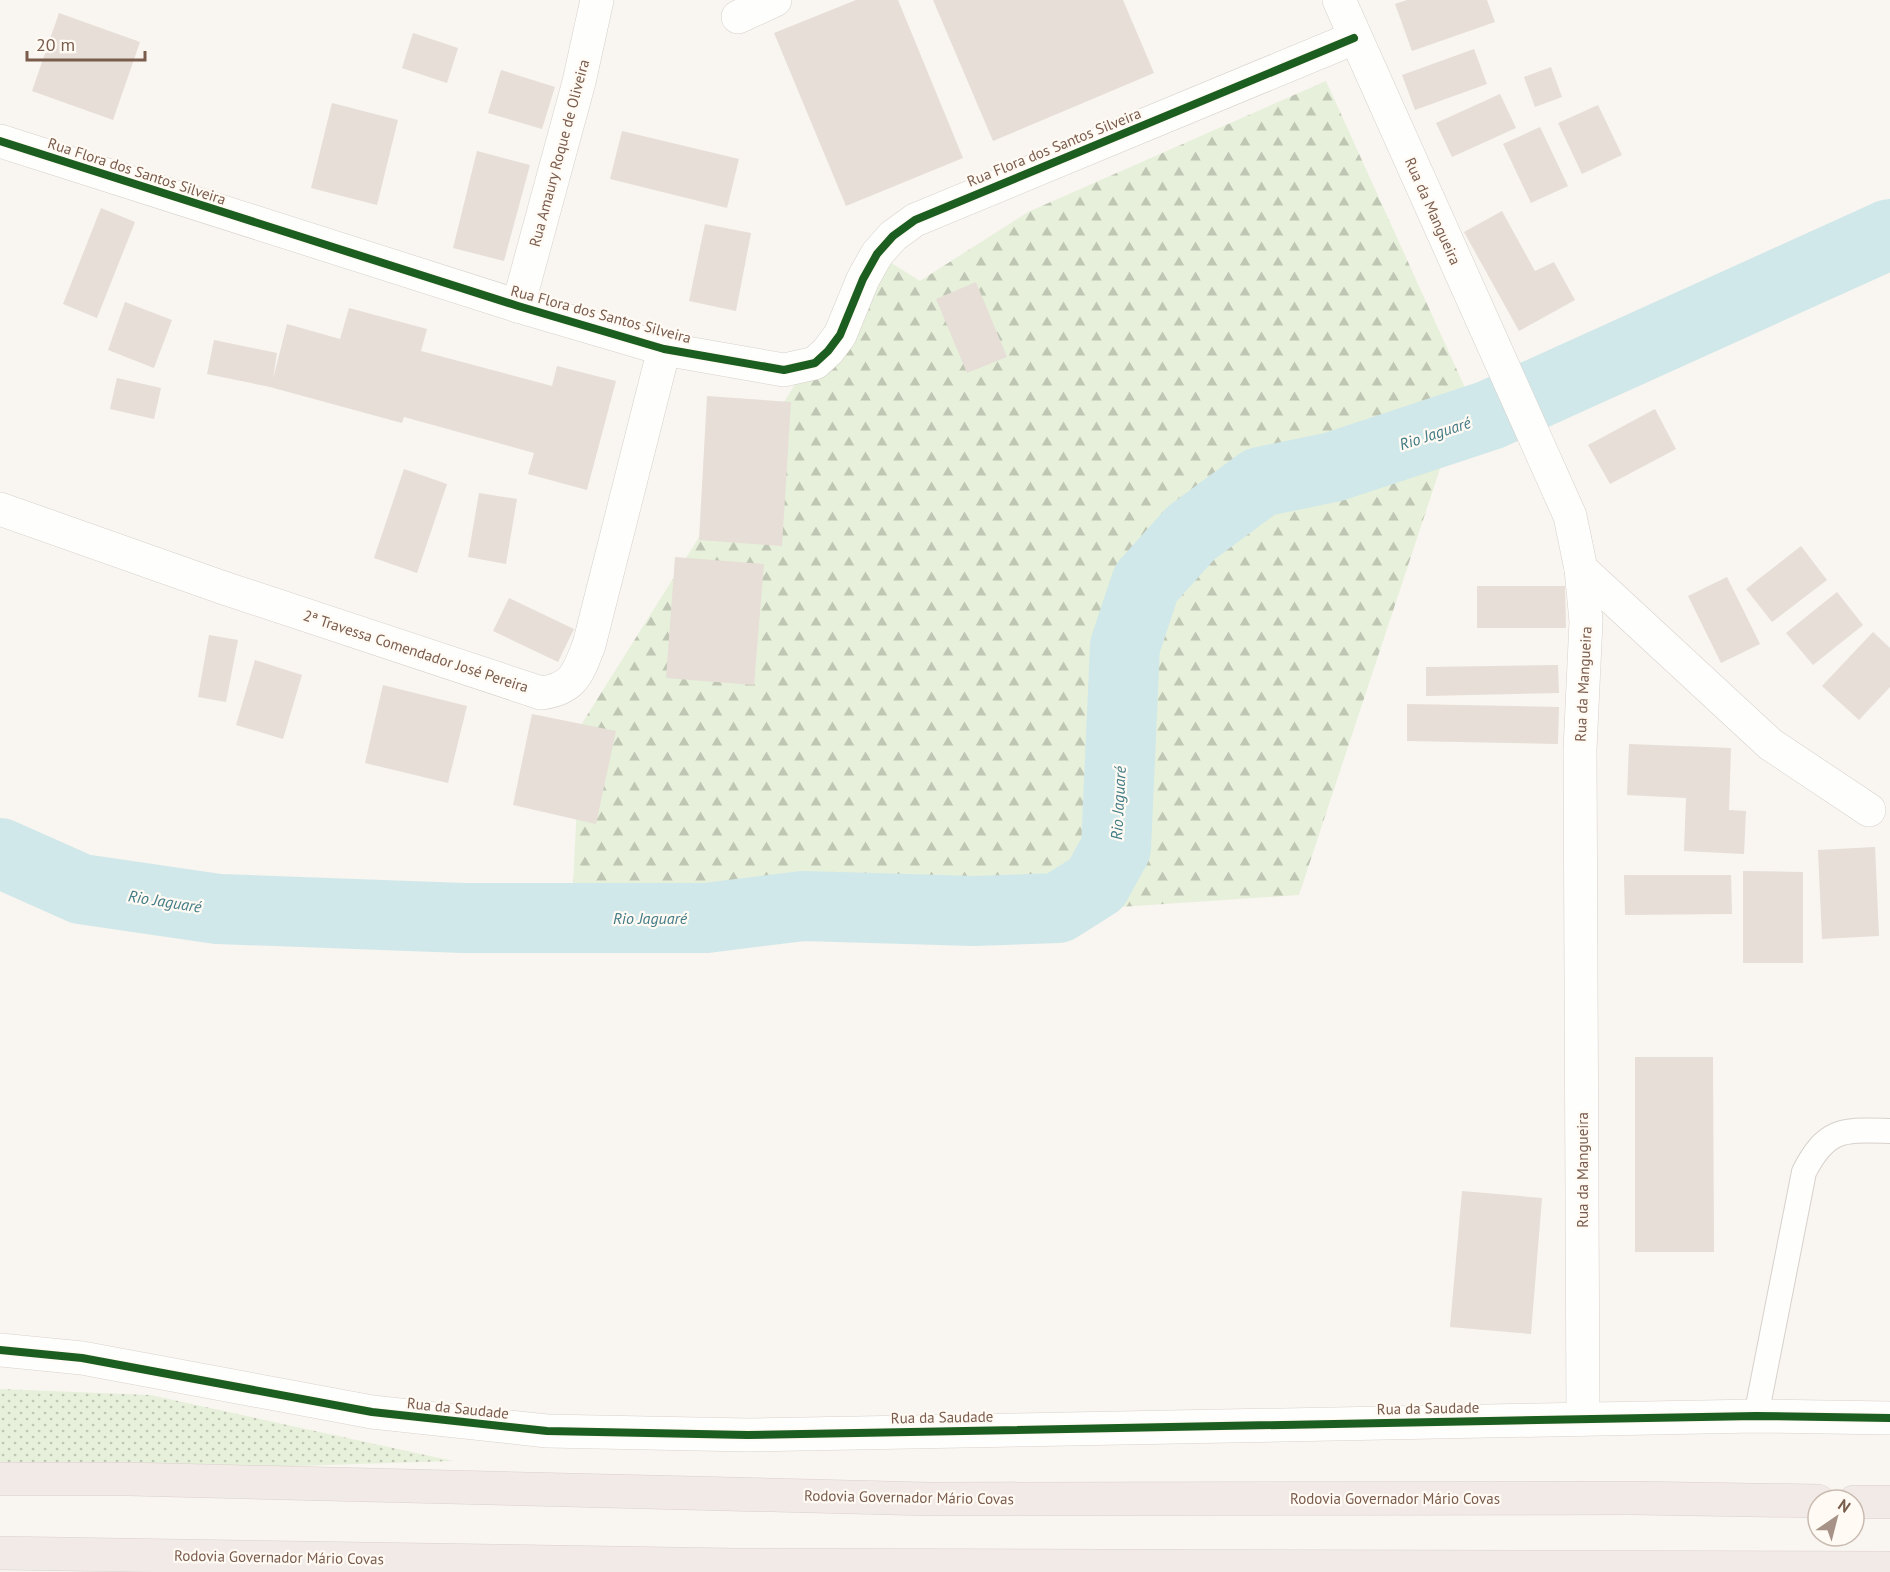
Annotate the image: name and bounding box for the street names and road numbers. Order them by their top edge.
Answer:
street label: Rua Amaury Roque de Oliveira [525,57,593,249]
street label: Rua Flora dos Santos Silveira [964,103,1144,191]
street label: Rua Flora dos Santos Silveira [46,133,228,209]
street label: Rua da Mangueira [1401,154,1465,268]
street label: Rua Flora dos Santos Silveira [509,281,693,347]
street label: 2ª Travessa Comendador José Pereira [301,606,531,696]
street label: Rua da Mangueira [1570,626,1596,742]
street label: Rua da Mangueira [1573,1112,1592,1228]
street label: Rua da Saudade [406,1393,510,1423]
street label: Rua da Saudade [1377,1398,1479,1418]
street label: Rua da Saudade [891,1407,993,1427]
street label: Rodovia Governador Mário Covas [804,1486,1014,1508]
street label: Rodovia Governador Mário Covas [1290,1489,1500,1508]
street label: Rodovia Governador Mário Covas [174,1546,384,1568]

